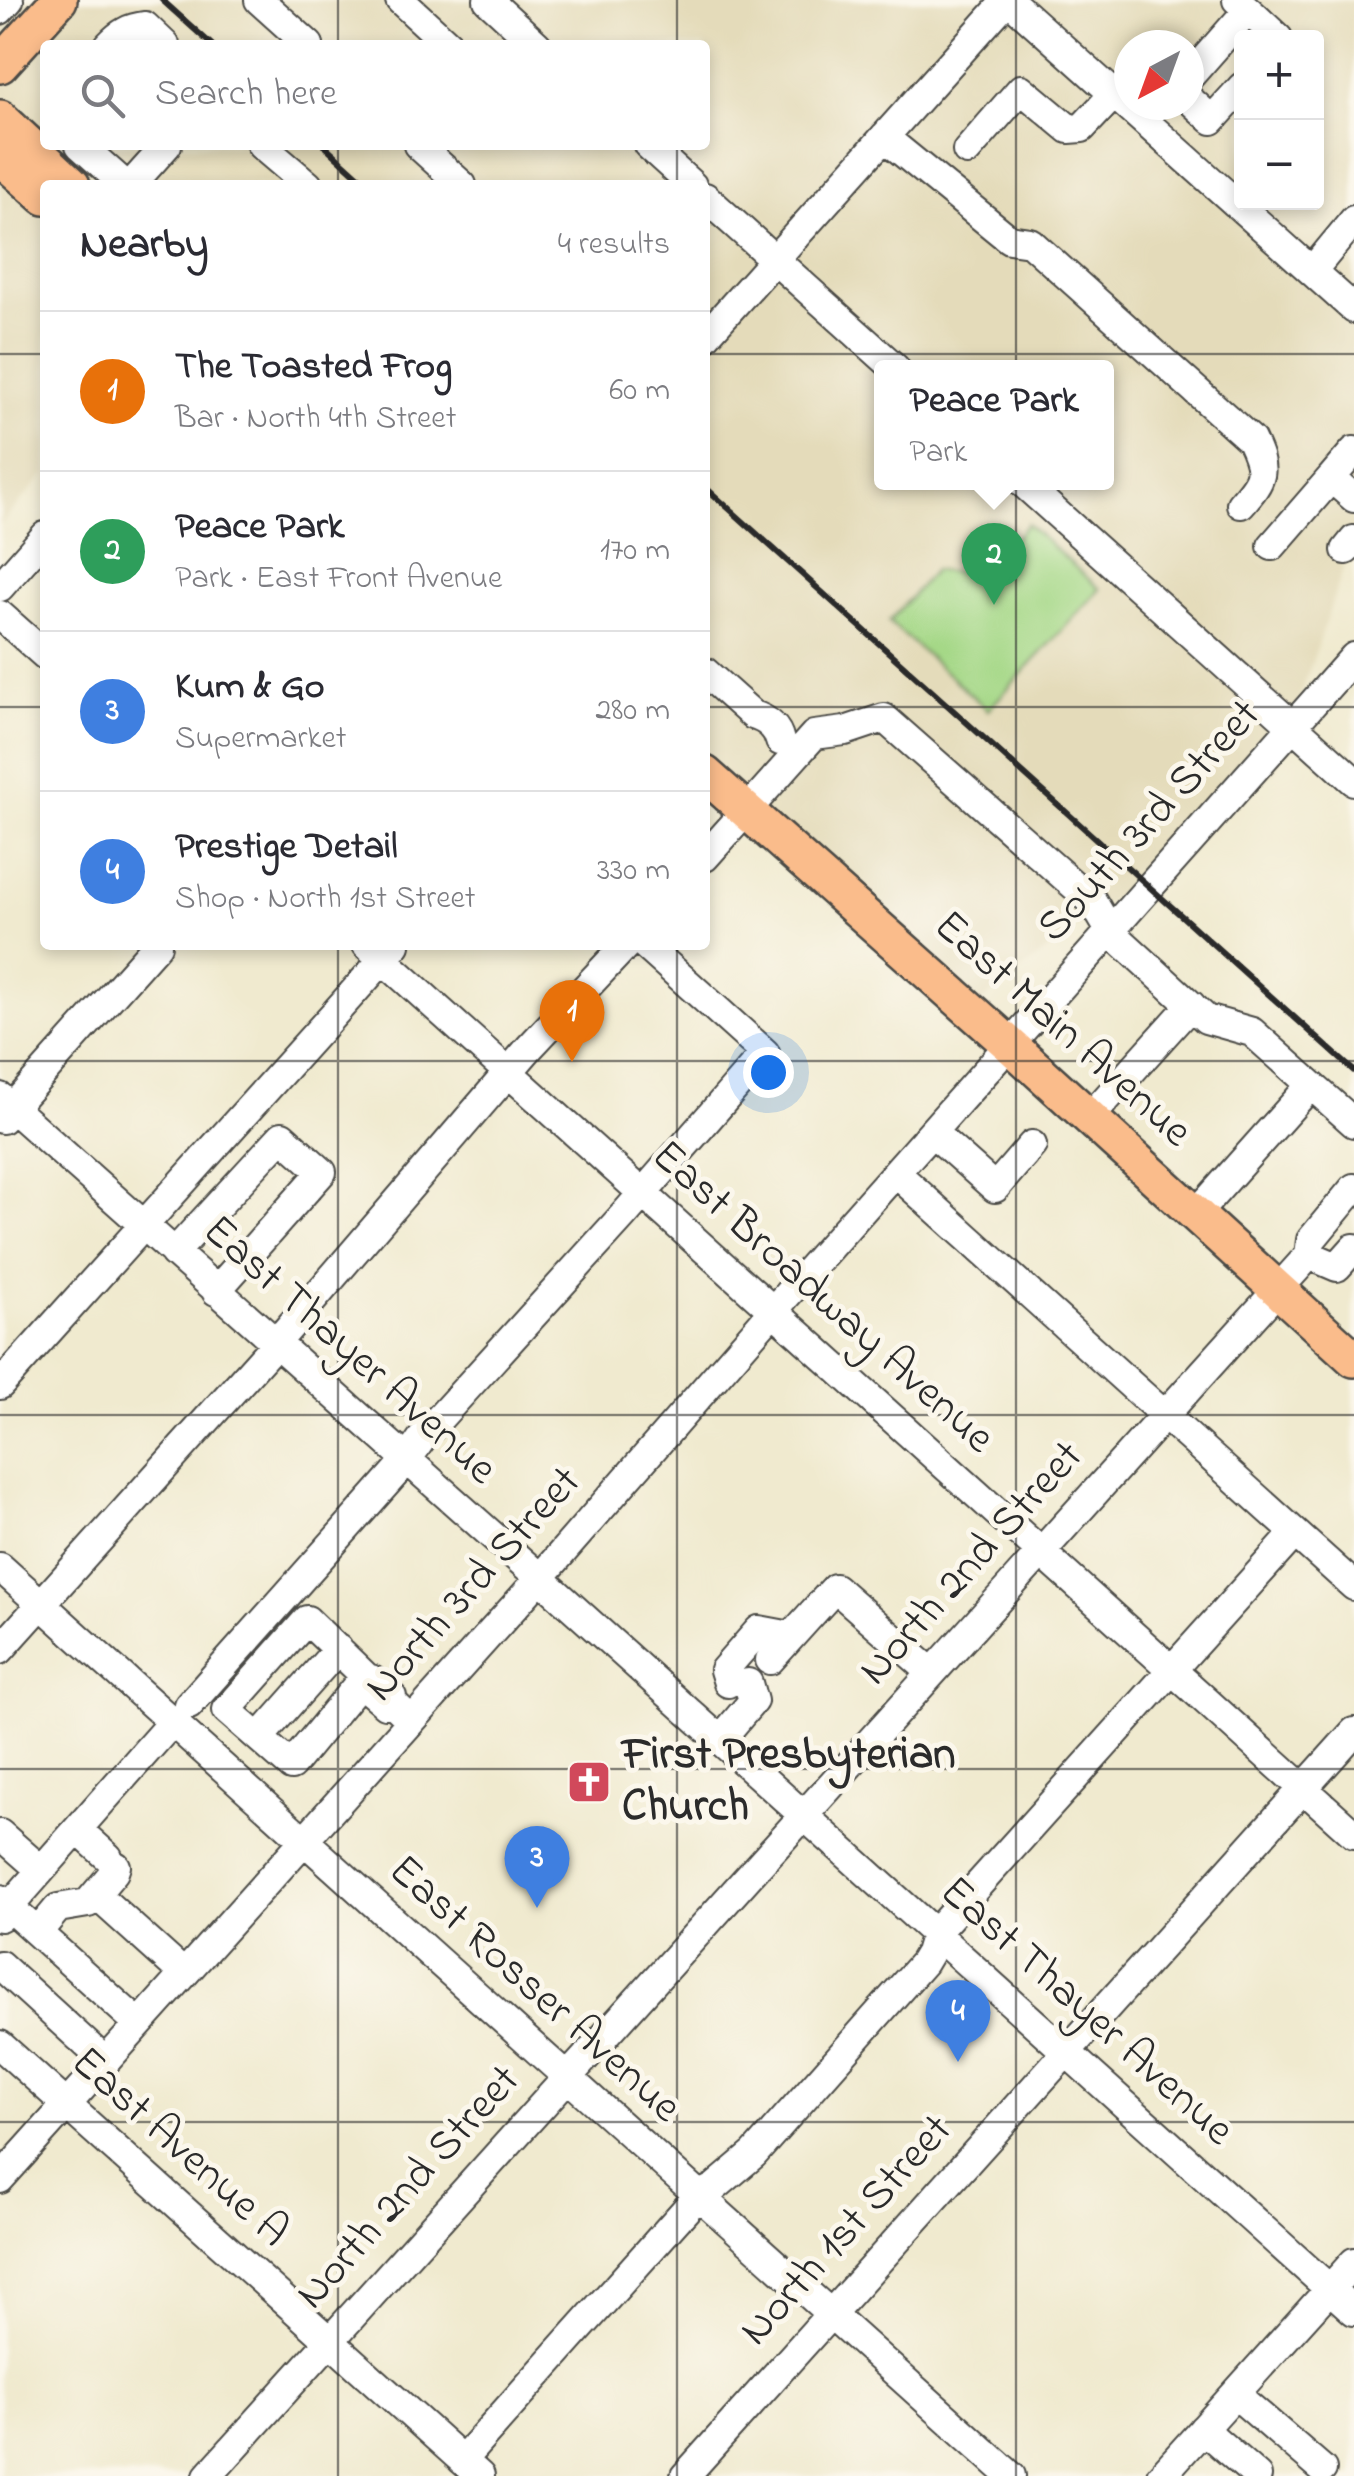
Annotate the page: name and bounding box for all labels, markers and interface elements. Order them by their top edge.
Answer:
north arrow [1114,30,1204,120]
map controls [1234,30,1324,210]
button: + [1234,30,1324,120]
search box [40,40,710,150]
text: Search here [155,67,337,123]
icon: search [75,68,130,123]
button: − [1234,120,1324,210]
text: Nearby [80,215,208,276]
text: 4 results [558,222,670,269]
text: The Toasted Frog [175,340,452,396]
popup [874,360,1114,490]
text: 1 [107,368,118,415]
text: 60 m [609,368,670,415]
text: Peace Park [909,374,1079,430]
text: Bar · North 4th Street [175,396,456,443]
text: Park [909,430,967,477]
text: Peace Park [175,500,344,556]
pin: 2 [962,522,1026,605]
text: 2 [105,528,120,575]
text: 170 m [600,528,670,575]
text: Park · East Front Avenue [175,556,502,603]
text: Kum & Go [175,660,325,716]
street label: South 3rd Street [1022,685,1278,959]
text: 3 [106,688,119,735]
text: 280 m [595,688,670,735]
text: Supermarket [175,716,347,763]
text: Prestige Detail [175,820,398,876]
text: 4 [106,848,119,895]
text: 330 m [597,848,670,895]
text: Shop · North 1st Street [175,876,476,923]
street label: East Main Avenue [918,896,1207,1165]
pin: 1 [540,980,604,1062]
your location [743,1047,794,1098]
street label: East Broadway Avenue [635,1125,1009,1471]
street label: East Thayer Avenue [187,1200,512,1502]
street label: North 2nd Street [844,1427,1100,1701]
street label: North 3rd Street [350,1452,598,1718]
place label: First Presbyterian Church [620,1723,955,1841]
church icon: First Presbyterian Church [566,1759,612,1805]
pin: 3 [504,1826,570,1908]
street label: East Rosser Avenue [373,1840,696,2140]
street label: East Thayer Avenue [924,1861,1249,2163]
pin: 4 [926,1980,990,2062]
street label: East Avenue A [55,2032,303,2264]
street label: North 2nd Street [281,2051,537,2325]
street label: North 1st Street [725,2100,969,2362]

